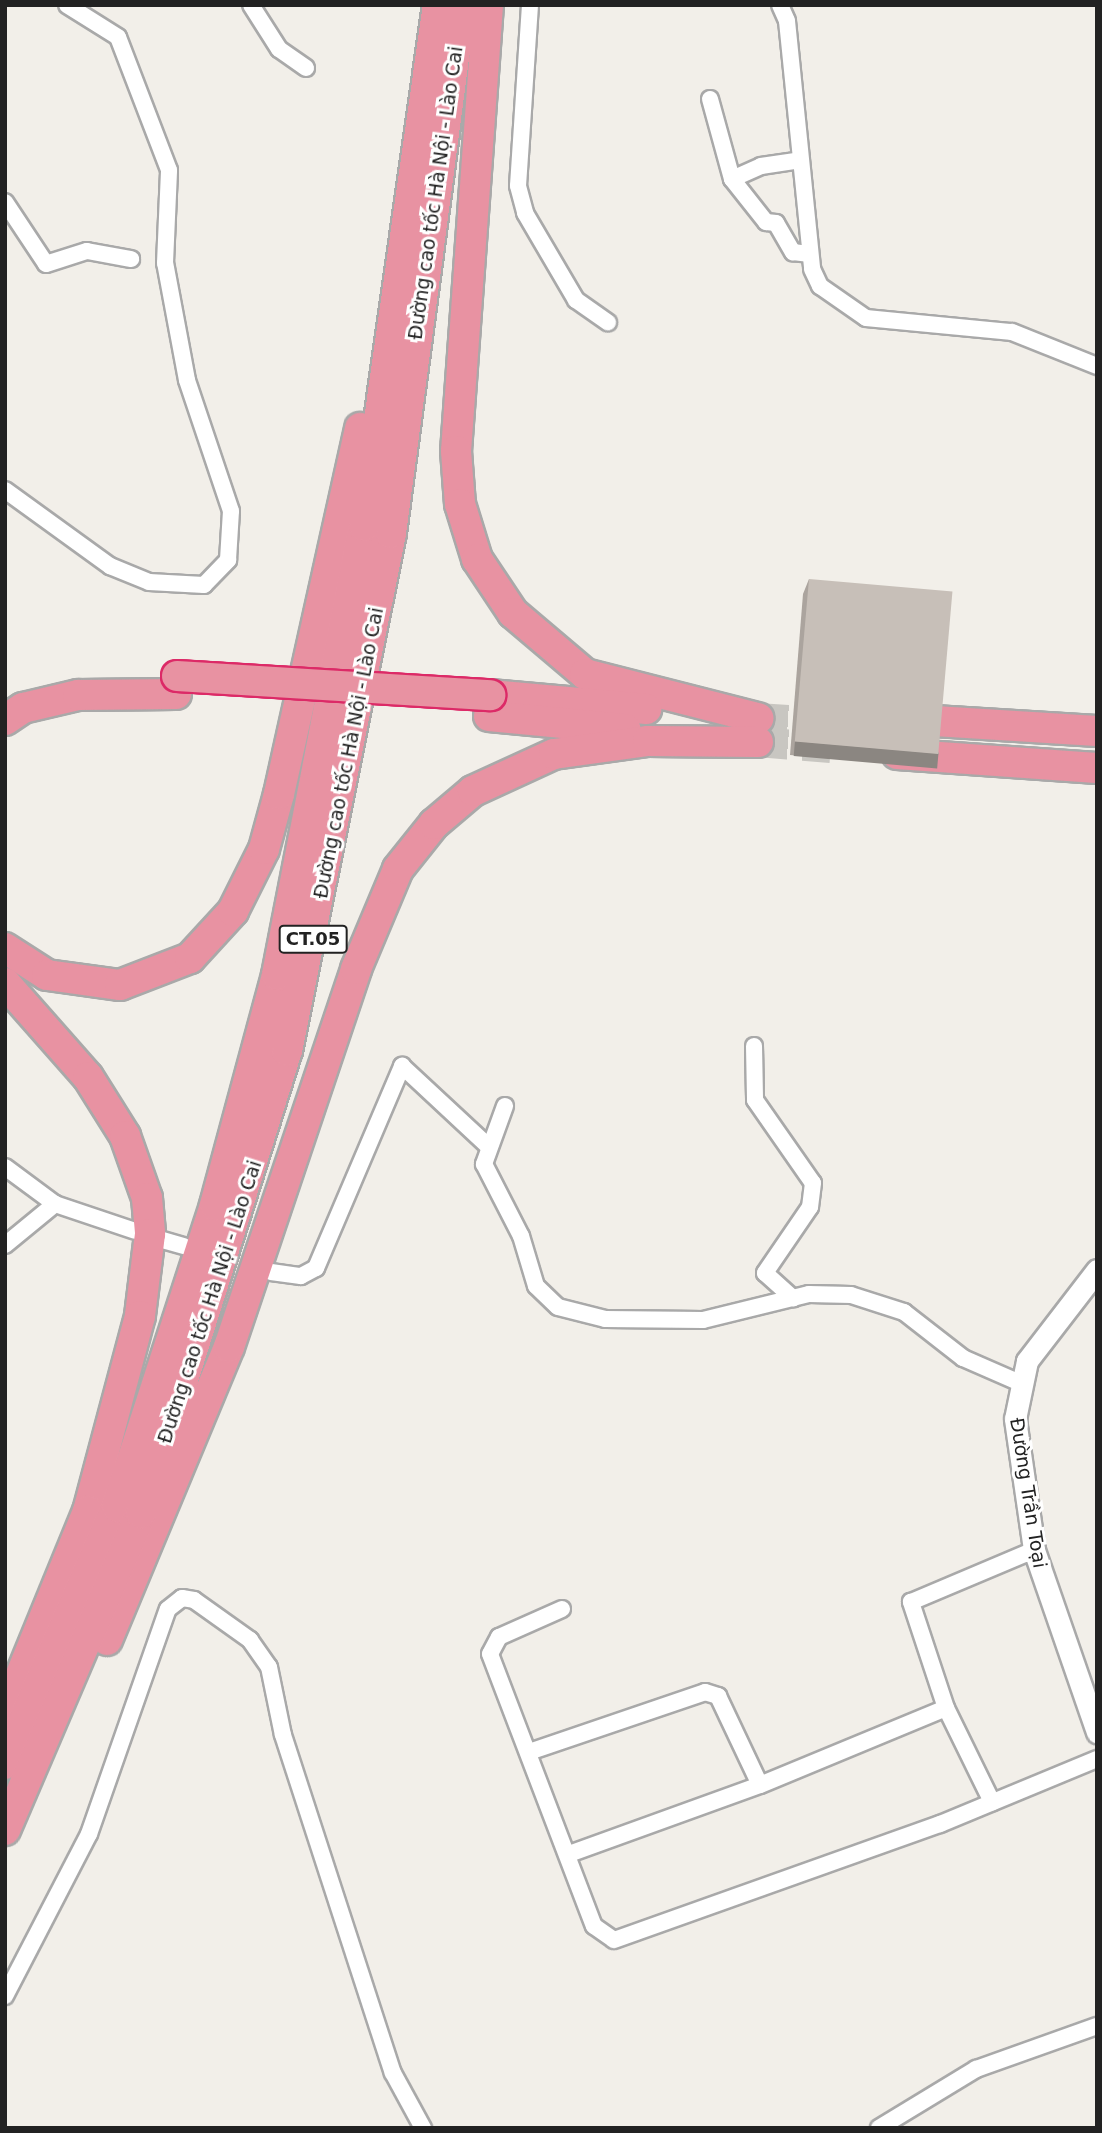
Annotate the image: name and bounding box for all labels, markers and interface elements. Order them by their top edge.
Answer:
street label: Đường cao tốc Hà Nội - Lào Cai [404,45,468,341]
street label: Đường cao tốc Hà Nội - Lào Cai [310,606,388,900]
road number: CT.05 [278,924,348,954]
street label: Đường cao tốc Hà Nội - Lào Cai [153,1158,267,1446]
street label: Đường Trần Toại [1005,1416,1051,1570]

